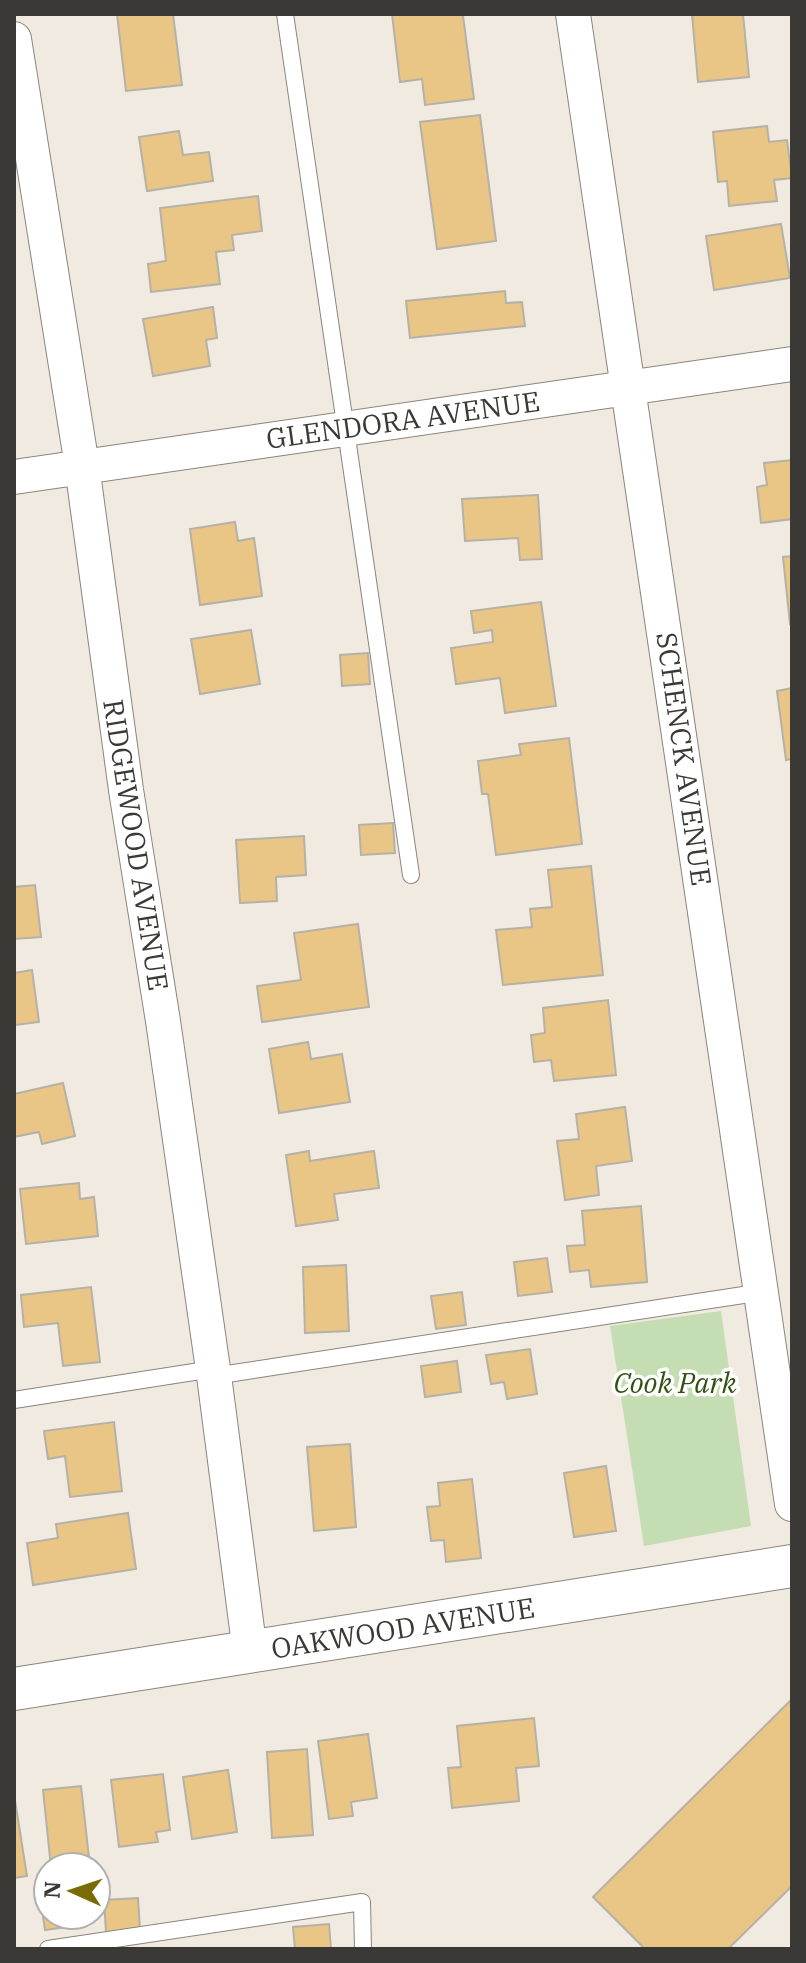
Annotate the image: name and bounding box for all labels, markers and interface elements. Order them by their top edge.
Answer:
street label: GLENDORA AVENUE [264,382,542,457]
street label: SCHENCK AVENUE [648,630,721,888]
street label: RIDGEWOOD AVENUE [95,697,178,993]
park label: Cook Park [613,1364,737,1401]
street label: OAKWOOD AVENUE [269,1588,537,1667]
north arrow [32,1851,112,1931]
text: N [37,1880,66,1899]

